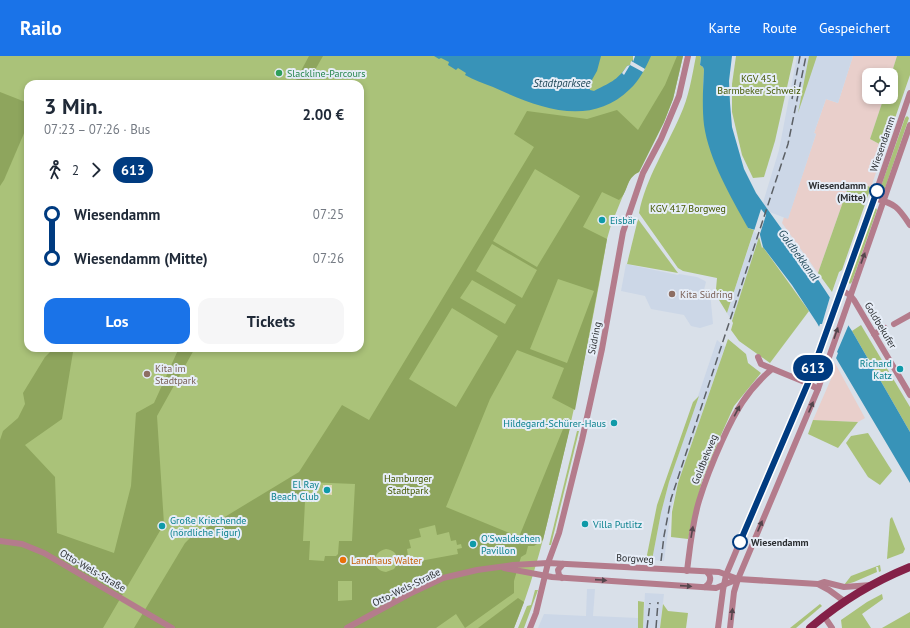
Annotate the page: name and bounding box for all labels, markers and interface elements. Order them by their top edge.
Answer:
text: Railo [20,16,62,40]
text: Karte [709,19,741,37]
text: Route [763,19,797,37]
text: Gespeichert [819,19,890,37]
place label: Slackline-Parcours [287,67,365,80]
marker: Slackline-Parcours [274,68,284,78]
map controls [862,68,898,104]
button: locate [862,68,898,104]
park label: KGV 451 Barmbeker Schweiz [717,72,801,97]
water label: Stadtparksee [533,76,591,90]
text: 3 Min. [44,92,103,120]
text: 2.00 € [302,105,344,124]
street label: Wiesendamm [867,115,898,173]
text: 07:23 – 07:26 · Bus [44,121,150,138]
icon: walk [44,159,66,181]
icon: forward [85,159,107,181]
text: 613 [121,161,145,179]
text: 2 [72,162,79,179]
place label: Wiesendamm (Mitte) [808,179,866,204]
marker: Wiesendamm (Mitte) [869,183,885,199]
park label: KGV 417 Borgweg [650,202,726,215]
text: Wiesendamm [74,205,160,224]
text: 07:25 [313,206,344,223]
place label: Eisbär [610,214,637,227]
marker: Eisbär [597,215,607,225]
water label: Goldbekkanal [776,226,822,284]
text: Wiesendamm (Mitte) [74,249,208,268]
text: 07:26 [313,250,344,267]
one-way arrow [860,252,866,264]
place label: Kita Südring [680,288,733,301]
marker: Kita Südring [667,289,677,299]
button: Los [44,298,190,344]
button: Tickets [198,298,344,344]
street label: Goldbekufer [862,300,900,351]
street label: Südring [585,321,604,356]
one-way arrow [834,327,840,339]
line badge: 613 [790,355,836,381]
place label: Richard Katz [860,357,892,382]
text: 613 [801,359,825,377]
place label: Kita im Stadtpark [155,362,196,387]
marker: Richard Katz [895,364,905,374]
marker: Kita im Stadtpark [142,369,152,379]
one-way arrow [808,400,814,412]
one-way arrow [733,405,740,416]
place label: Hildegard-Schürer-Haus [503,417,606,430]
marker: Hildegard-Schürer-Haus [609,418,619,428]
street label: Goldbekweg [689,432,720,486]
park label: Hamburger Stadtpark [384,472,433,497]
place label: El Ray Beach Club [271,478,319,503]
marker: El Ray Beach Club [322,485,332,495]
place label: Große Kriechende (nördliche Figur) [170,514,246,539]
place label: Villa Putlitz [592,518,642,531]
marker: Villa Putlitz [580,519,590,529]
one-way arrow [757,520,763,532]
marker: Große Kriechende (nördliche Figur) [157,521,167,531]
one-way arrow [689,526,695,538]
place label: O'Swaldschen Pavillon [481,532,540,557]
marker: Wiesendamm [732,534,748,550]
place label: Wiesendamm [751,536,809,549]
marker: O'Swaldschen Pavillon [468,539,478,549]
street label: Otto-Wels-Straße [57,546,128,595]
street label: Borgweg [616,551,654,566]
place label: Landhaus Walter [351,554,422,567]
marker: Landhaus Walter [338,555,348,565]
street label: Otto-Wels-Straße [370,565,442,610]
one-way arrow [595,577,607,584]
one-way arrow [680,582,692,589]
one-way arrow [728,608,735,620]

